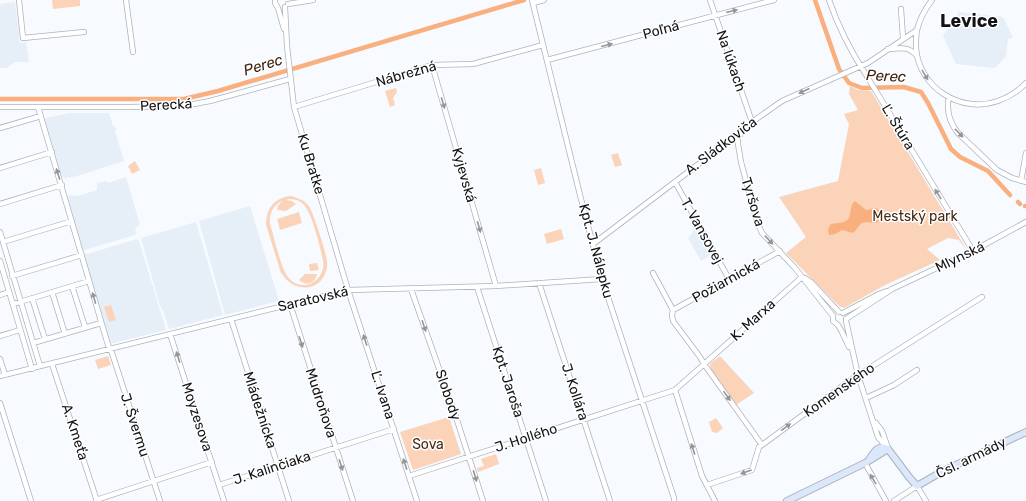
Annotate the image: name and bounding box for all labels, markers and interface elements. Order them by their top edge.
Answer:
one-way arrow [727,8,739,14]
district label: Levice [940,10,998,32]
street label: Poľná [641,17,681,43]
street label: Na lúkach [713,28,749,94]
one-way arrow [601,41,613,47]
water label: Perec [241,51,285,79]
street label: Nábrežná [374,57,438,91]
water label: Perec [865,66,907,86]
one-way arrow [922,69,929,81]
one-way arrow [798,88,810,94]
street label: Perecká [139,95,193,115]
one-way arrow [440,97,446,109]
street label: Ľ. Štúra [878,101,919,153]
street label: A. Sládkoviča [682,113,760,179]
one-way arrow [954,128,963,138]
street label: Ku Bratke [294,132,328,196]
street label: Kyjevská [448,146,480,204]
one-way arrow [55,167,61,179]
street label: Tyršova [738,176,768,228]
one-way arrow [935,188,942,200]
street label: T. Vansovej [677,195,727,267]
street label: Kpt. J. Nálepku [575,202,617,300]
park label: Mestský park [872,208,958,225]
one-way arrow [476,222,482,234]
one-way arrow [764,235,773,244]
street label: Mlynská [933,238,987,276]
street label: Požiarnická [689,255,763,307]
street label: Saratovská [276,283,350,315]
one-way arrow [91,292,97,304]
street label: K. Marxa [727,295,779,345]
one-way arrow [422,320,428,332]
one-way arrow [362,334,368,346]
one-way arrow [298,336,304,348]
street label: Kpt. Jaroša [489,344,527,420]
one-way arrow [174,351,180,363]
street label: Komenského [800,359,878,421]
street label: J. Kollára [558,361,592,423]
street label: Mudroňova [302,366,340,440]
street label: Slobody [431,367,465,423]
street label: Mládežnícka [240,369,280,451]
street label: Ľ. Ivana [367,369,399,421]
street label: Moyzesova [178,380,216,454]
street label: J. Švermu [117,391,154,459]
one-way arrow [723,391,731,401]
street label: A. Kmeťa [58,402,92,462]
street label: J. Hollého [493,420,559,456]
one-way arrow [781,423,791,431]
street label: Čsl. armády [933,433,1009,482]
park label: Sova [412,436,444,453]
one-way arrow [690,442,696,454]
street label: J. Kalinčiaka [231,447,313,489]
one-way arrow [402,457,408,469]
one-way arrow [338,460,344,472]
one-way arrow [472,470,478,482]
one-way arrow [740,470,752,476]
one-way arrow [869,473,876,485]

